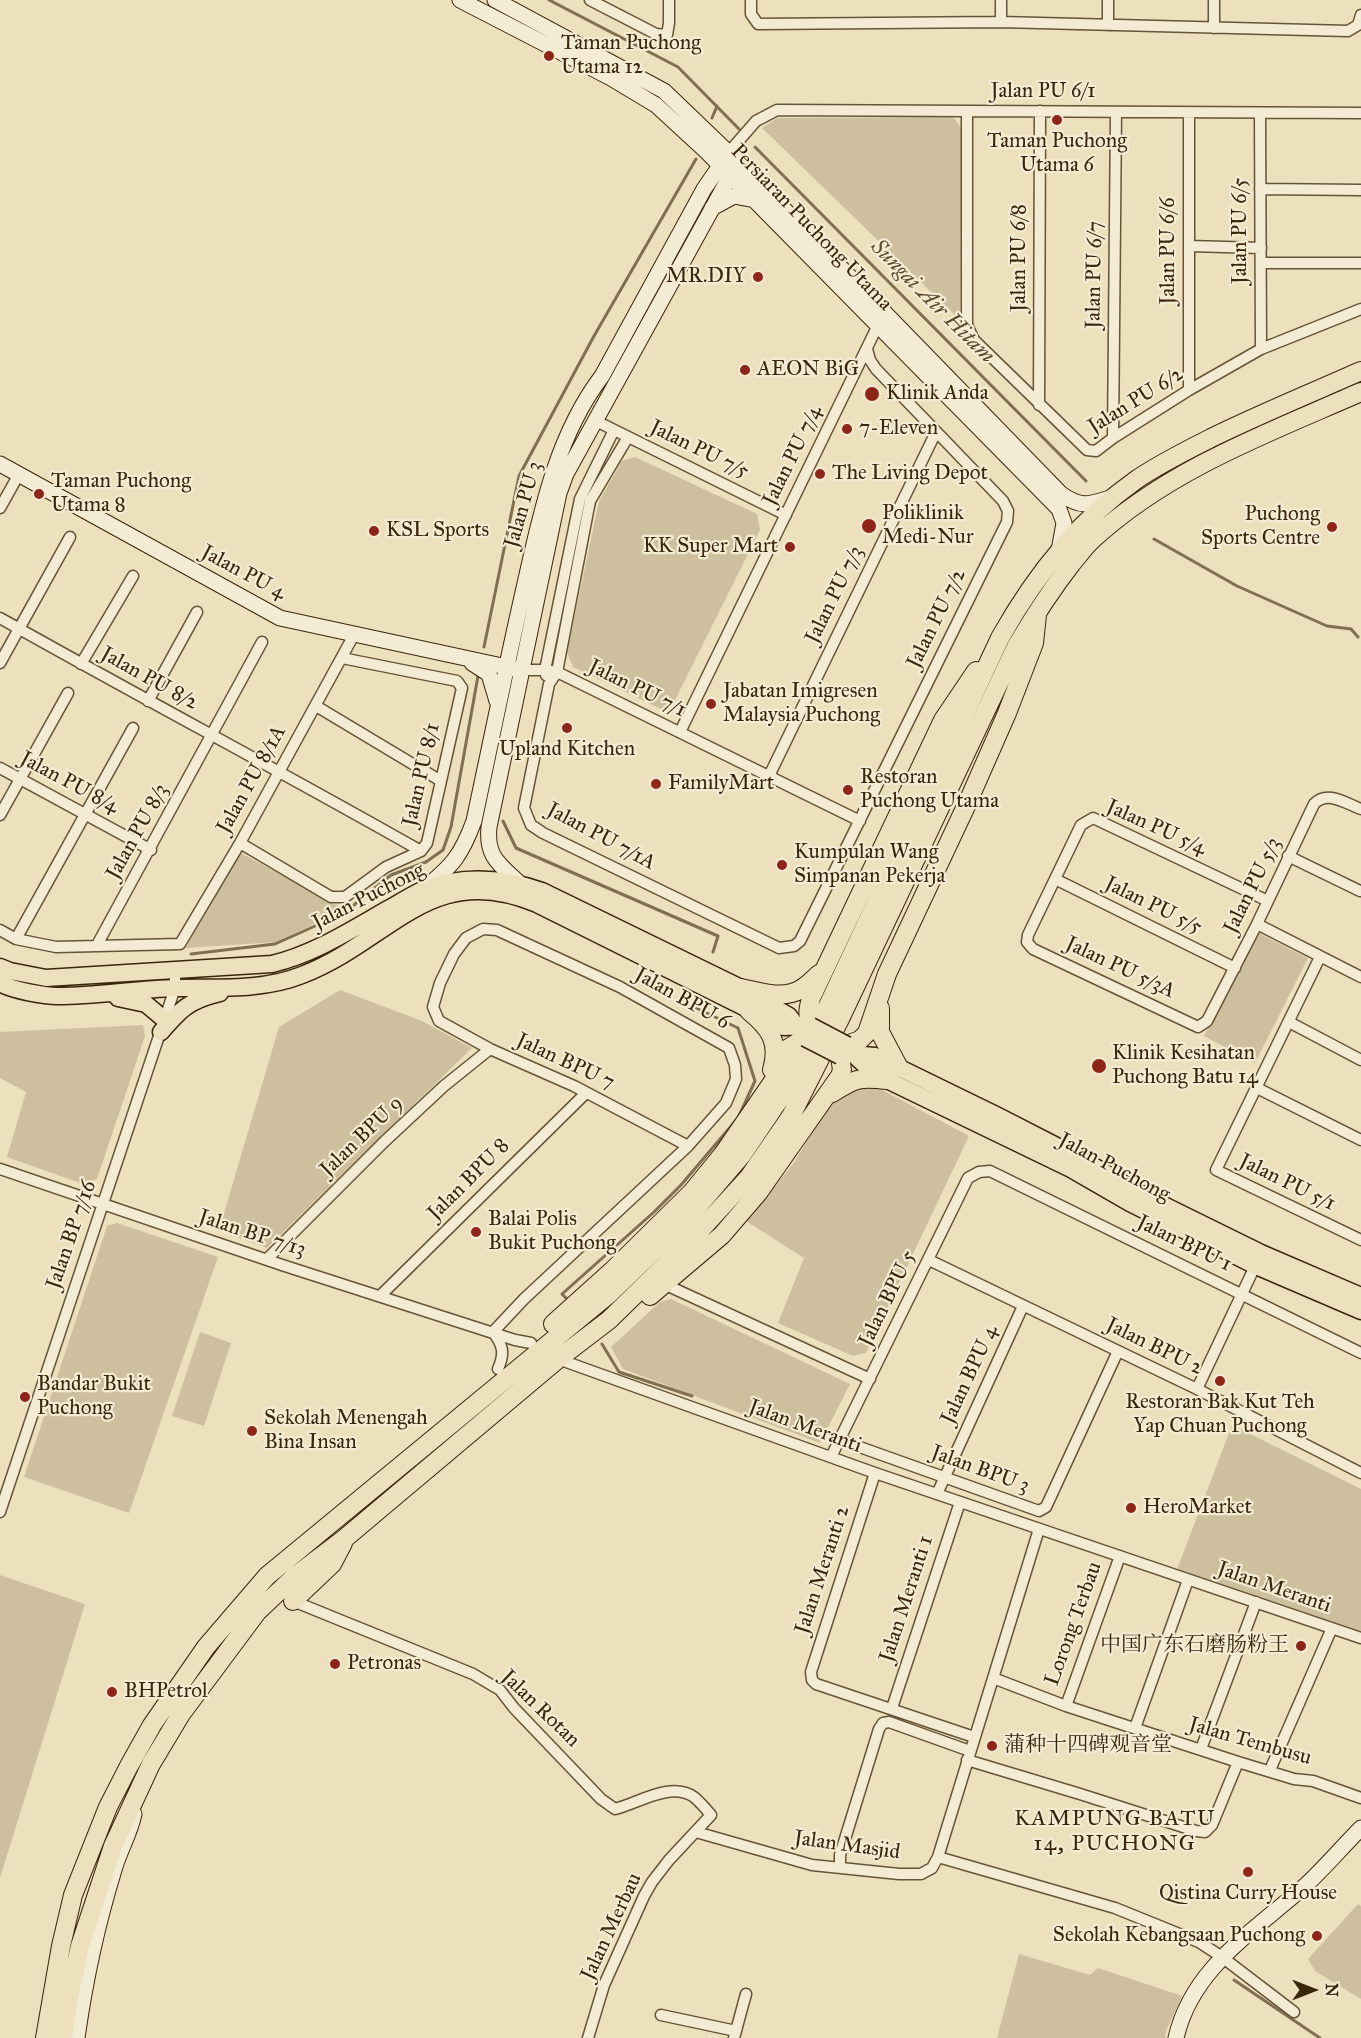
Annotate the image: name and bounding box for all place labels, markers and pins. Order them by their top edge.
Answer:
place label: Taman Puchong Utama 12 [561,31,701,81]
marker: Taman Puchong Utama 12 [542,49,556,63]
marker: Taman Puchong Utama 6 [1050,113,1064,127]
place label: Taman Puchong Utama 6 [987,129,1127,179]
place label: MR.DIY [666,264,746,290]
marker: MR.DIY [751,270,765,284]
place label: AEON BiG [757,357,859,383]
marker: AEON BiG [738,363,752,377]
place label: Klinik Anda [886,381,989,407]
marker: Klinik Anda [863,385,881,403]
place label: 7-Eleven [859,416,938,442]
marker: 7-Eleven [840,422,854,436]
place label: The Living Depot [832,461,988,487]
marker: The Living Depot [813,467,827,481]
place label: Taman Puchong Utama 8 [51,469,191,519]
marker: Taman Puchong Utama 8 [32,487,46,501]
place label: Poliklinik Medi-Nur [882,501,974,551]
place label: Puchong Sports Centre [1201,502,1320,552]
marker: Poliklinik Medi-Nur [860,517,878,535]
place label: KSL Sports [386,518,489,544]
marker: Puchong Sports Centre [1325,520,1339,534]
marker: KSL Sports [367,524,381,538]
place label: KK Super Mart [643,534,778,560]
marker: KK Super Mart [783,540,797,554]
place label: Jabatan Imigresen Malaysia Puchong [723,679,880,729]
marker: Jabatan Imigresen Malaysia Puchong [704,697,718,711]
marker: Upland Kitchen [560,721,574,735]
place label: Upland Kitchen [499,737,635,763]
place label: Restoran Puchong Utama [860,765,999,815]
place label: FamilyMart [668,771,774,797]
marker: FamilyMart [649,777,663,791]
marker: Restoran Puchong Utama [841,783,855,797]
place label: Kumpulan Wang Simpanan Pekerja [794,840,945,890]
marker: Kumpulan Wang Simpanan Pekerja [775,858,789,872]
place label: Klinik Kesihatan Puchong Batu 14 [1112,1041,1258,1091]
marker: Klinik Kesihatan Puchong Batu 14 [1090,1057,1108,1075]
place label: Balai Polis Bukit Puchong [488,1207,616,1257]
marker: Balai Polis Bukit Puchong [469,1225,483,1239]
place label: Bandar Bukit Puchong [37,1372,151,1422]
marker: Restoran Bak Kut Teh Yap Chuan Puchong [1213,1374,1227,1388]
marker: Bandar Bukit Puchong [18,1390,32,1404]
place label: Restoran Bak Kut Teh Yap Chuan Puchong [1125,1390,1315,1440]
place label: Sekolah Menengah Bina Insan [264,1406,428,1456]
marker: Sekolah Menengah Bina Insan [245,1424,259,1438]
place label: HeroMarket [1143,1495,1252,1521]
marker: HeroMarket [1124,1501,1138,1515]
place label: 中国广东石磨肠粉王 [1100,1633,1289,1659]
marker: 中国广东石磨肠粉王 [1294,1639,1308,1653]
place label: Petronas [347,1651,421,1677]
marker: Petronas [328,1657,342,1671]
place label: BHPetrol [124,1679,208,1705]
marker: BHPetrol [105,1685,119,1699]
place label: 蒲种十四碑观音堂 [1004,1733,1172,1759]
marker: 蒲种十四碑观音堂 [985,1739,999,1753]
marker: Qistina Curry House [1241,1865,1255,1879]
place label: Qistina Curry House [1159,1881,1337,1907]
place label: Sekolah Kebangsaan Puchong [1053,1923,1305,1949]
marker: Sekolah Kebangsaan Puchong [1310,1929,1324,1943]

